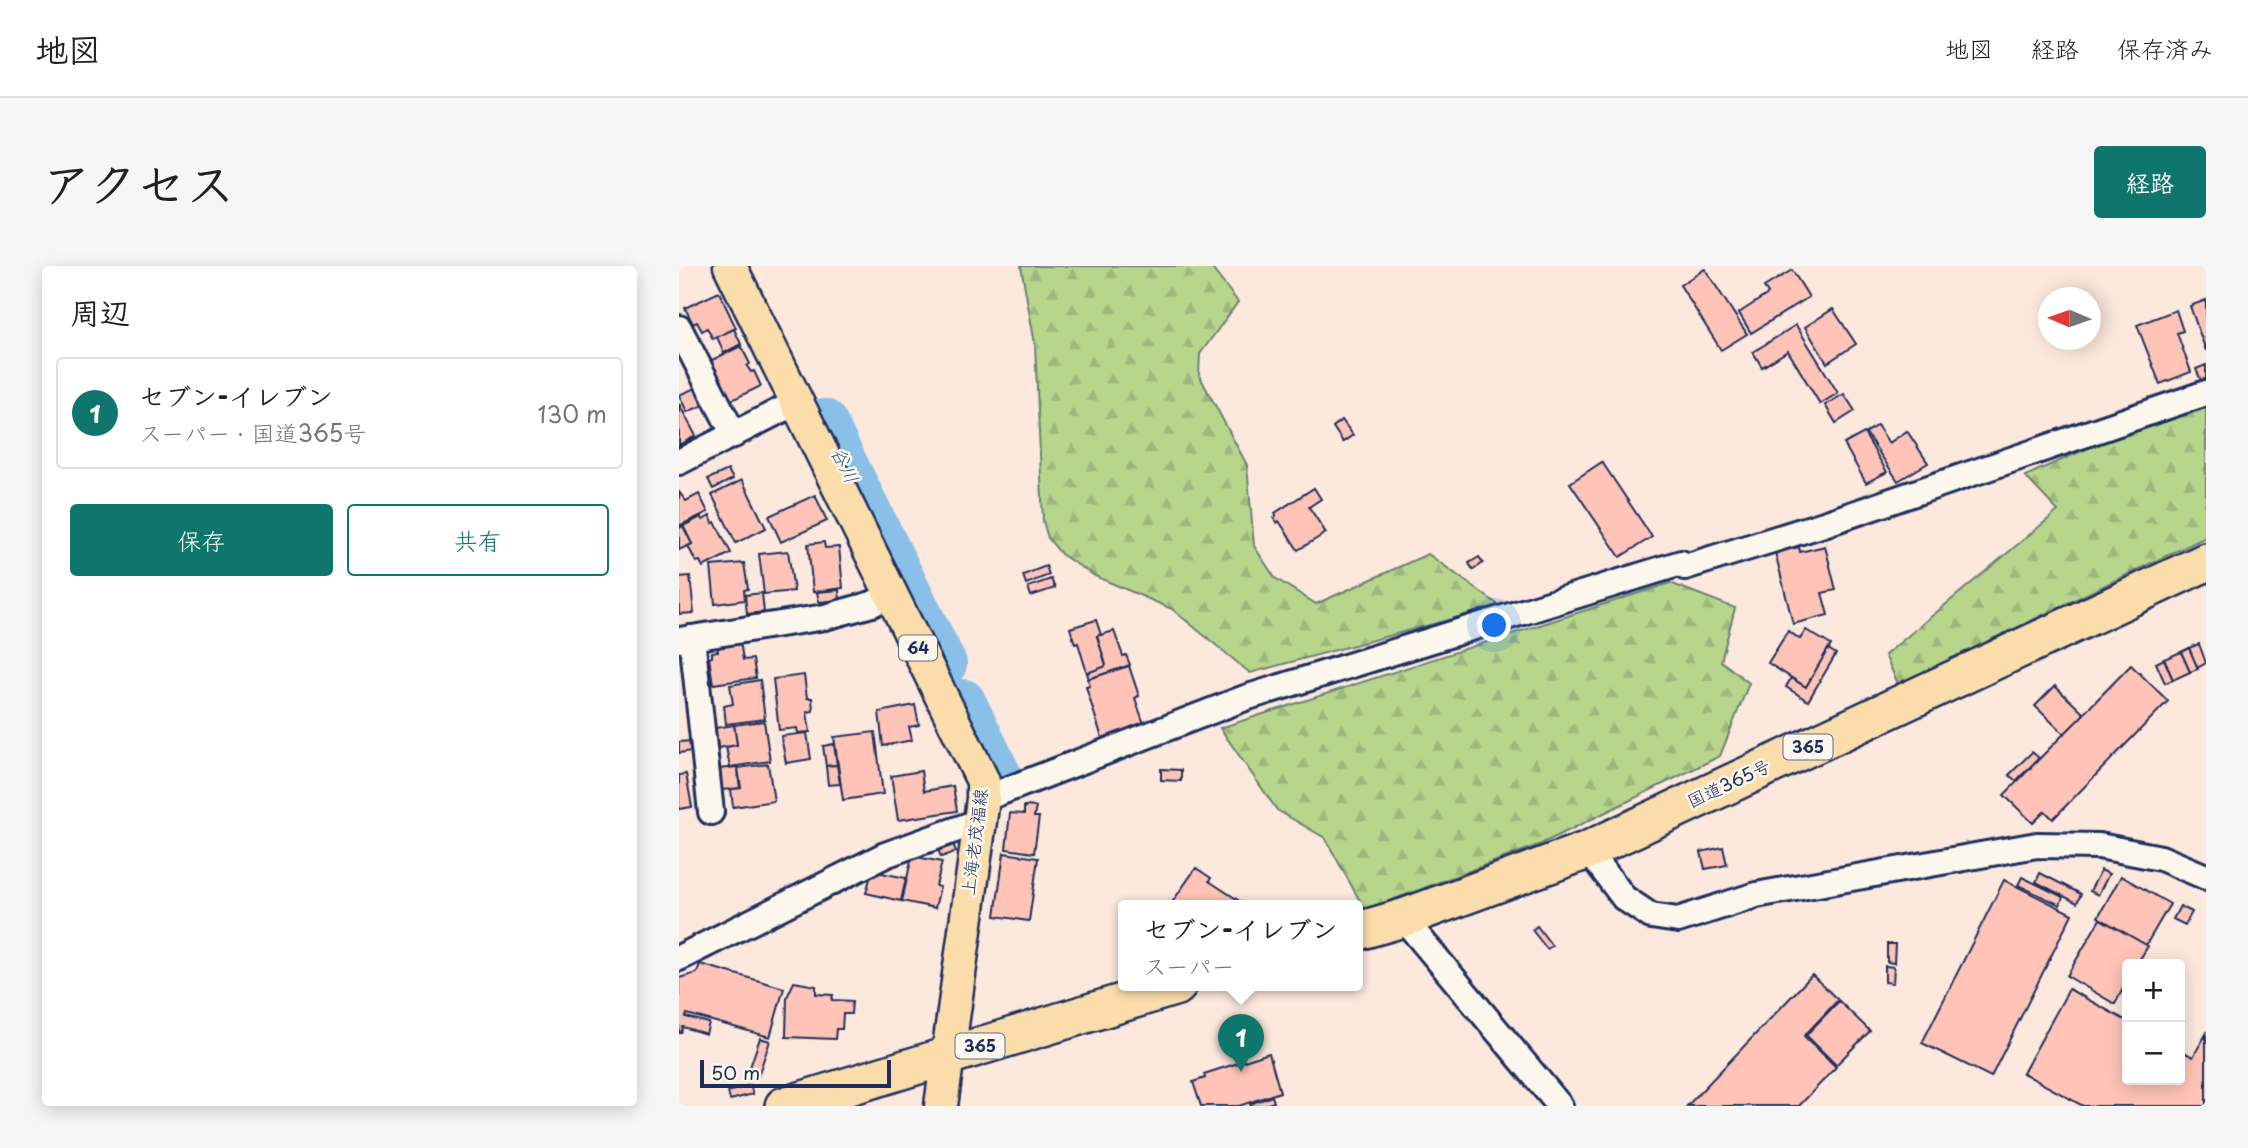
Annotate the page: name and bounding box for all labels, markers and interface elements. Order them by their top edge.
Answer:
text: 地図 [35,23,101,73]
text: 地図 [1945,30,1993,66]
text: 経路 [2031,30,2079,66]
text: 保存済み [2117,30,2213,66]
text: アクセス [42,145,235,219]
button: 経路 [2094,146,2206,218]
north arrow [2038,287,2101,350]
text: 周辺 [70,289,130,334]
text: セブン-イレブン [139,376,333,415]
text: 1 [90,396,101,431]
text: 130 m [537,396,607,431]
text: スーパー · 国道365号 [139,415,366,450]
water label: 谷川 [825,441,867,488]
button: 保存 [70,504,333,576]
button: 共有 [347,504,609,576]
your location [1477,608,1511,642]
road number: 64 [899,636,937,660]
road number: 365 [1783,734,1833,760]
street label: 国道365号 [1682,751,1775,814]
street label: 上海老茂福線 [954,787,993,897]
popup [1118,900,1363,991]
text: セブン-イレブン [1143,909,1338,948]
text: スーパー [1143,948,1235,983]
map controls [2122,959,2185,1085]
button: + [2122,959,2185,1022]
pin: 1 [1218,1014,1264,1072]
button: − [2122,1022,2185,1085]
road number: 365 [955,1034,1005,1058]
scale bar [700,1057,891,1089]
text: 50 m [711,1058,760,1086]

